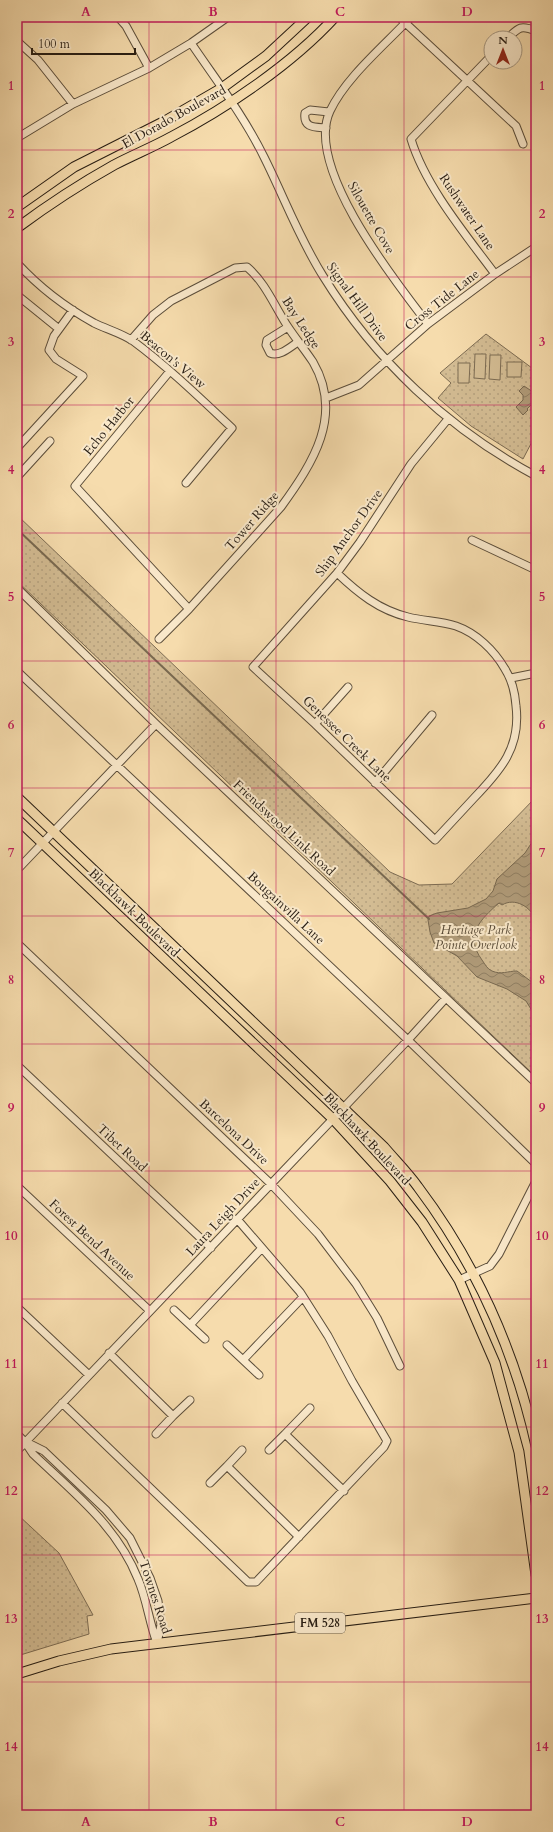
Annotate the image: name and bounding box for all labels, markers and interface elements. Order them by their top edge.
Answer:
text: A [81,3,91,21]
text: B [208,3,218,21]
text: C [335,3,345,21]
text: D [461,3,473,21]
scale bar [32,30,135,56]
north arrow [483,30,523,70]
text: N [498,33,508,48]
text: 100 m [38,36,71,52]
text: 1 [8,77,14,95]
text: 1 [539,77,545,95]
street label: El Dorado Boulevard [119,81,229,153]
street label: Rushwater Lane [435,170,499,254]
street label: Silouette Cove [343,179,399,257]
text: 2 [8,205,15,223]
text: 2 [539,205,546,223]
street label: Signal Hill Drive [322,259,392,345]
street label: Cross Tide Lane [401,265,483,335]
street label: Bay Ledge [277,293,325,353]
street label: Beacon's View [136,327,210,393]
text: 3 [8,333,15,351]
text: 3 [539,333,546,351]
street label: Echo Harbor [79,392,139,459]
text: 4 [8,461,15,479]
text: 4 [539,461,546,479]
street label: Ship Anchor Drive [311,486,387,580]
street label: Tower Ridge [221,487,283,555]
text: 5 [8,588,14,606]
text: 5 [539,588,545,606]
street label: Genessee Creek Lane [299,692,395,786]
text: 6 [8,716,15,734]
text: 6 [539,716,546,734]
street label: Friendswood Link Road [229,776,339,880]
text: 7 [8,844,15,862]
text: 7 [539,844,546,862]
street label: Blackhawk Boulevard [84,865,184,961]
street label: Bougainvilla Lane [243,867,329,949]
park label: Heritage Park Pointe Overlook [435,921,518,954]
text: 8 [8,971,14,989]
text: 8 [539,971,545,989]
street label: Blackhawk Boulevard [319,1089,415,1189]
street label: Barcelona Drive [195,1095,273,1169]
text: 9 [8,1099,15,1117]
text: 9 [539,1099,546,1117]
street label: Tibet Road [93,1120,151,1176]
street label: Laura Leigh Drive [182,1174,264,1260]
street label: Forest Bend Avenue [45,1195,139,1285]
text: 10 [4,1227,18,1245]
text: 10 [535,1227,549,1245]
text: 11 [4,1355,18,1373]
text: 11 [535,1355,549,1373]
text: 12 [4,1482,18,1500]
text: 12 [535,1482,549,1500]
street label: Townes Road [135,1558,175,1636]
text: 13 [4,1610,18,1628]
text: 13 [535,1610,549,1628]
road number: FM 528 [295,1613,345,1633]
text: 14 [4,1738,18,1756]
text: 14 [535,1738,549,1756]
text: A [81,1813,91,1831]
text: B [208,1813,218,1831]
text: C [335,1813,345,1831]
text: D [461,1813,473,1831]

